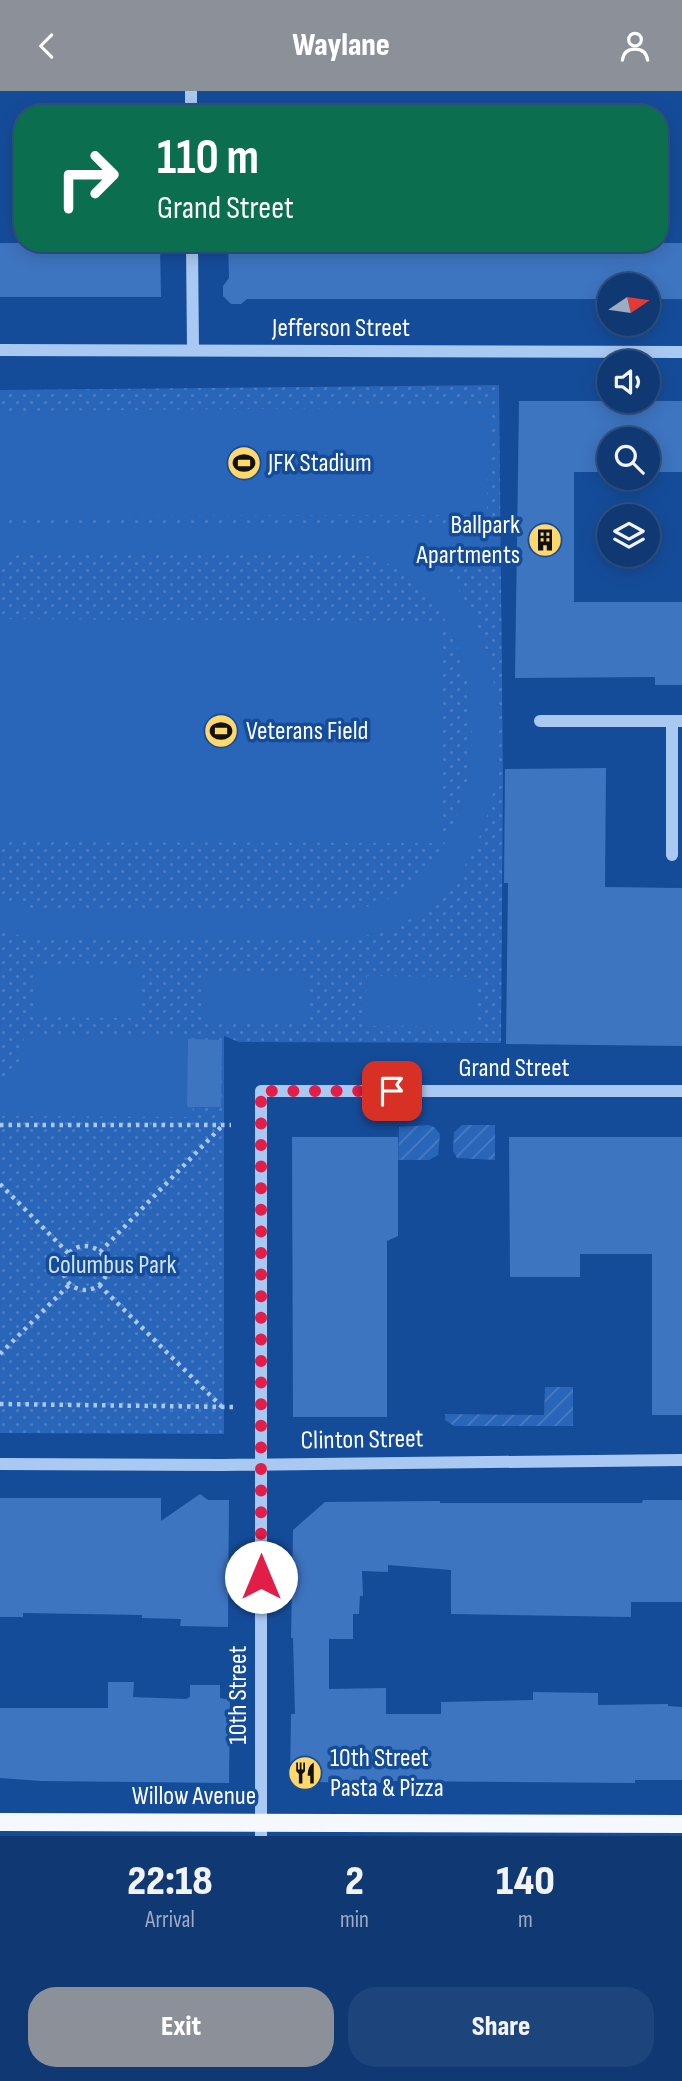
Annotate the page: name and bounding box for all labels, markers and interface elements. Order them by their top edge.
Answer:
text: Waylane [292,26,390,65]
icon: back [28,27,66,65]
icon: person [616,27,654,65]
text: 110 m [157,129,259,188]
icon: right [42,133,133,224]
text: Grand Street [157,189,294,228]
north arrow [597,273,660,336]
map controls [597,273,660,567]
street label: Jefferson Street [271,313,410,344]
button: sound [597,350,660,413]
button: search [597,427,660,490]
sports icon: JFK Stadium [225,444,263,482]
place label: JFK Stadium [267,448,372,479]
button: layers [597,504,660,567]
place label: Ballpark Apartments [415,510,520,571]
building icon: Ballpark Apartments [526,521,564,559]
sports icon: Veterans Field [202,712,240,750]
place label: Veterans Field [246,716,368,747]
street label: Grand Street [458,1053,570,1084]
pin [362,1061,422,1121]
icon: arrive [373,1072,411,1110]
park label: Columbus Park [48,1250,176,1281]
street label: Clinton Street [300,1423,424,1457]
position arrow [224,1540,298,1614]
street label: 10th Street [223,1646,254,1744]
place label: 10th Street Pasta & Pizza [330,1743,444,1804]
restaurant icon: 10th Street Pasta & Pizza [286,1754,324,1792]
street label: Willow Avenue [132,1781,256,1812]
text: 22:18 [127,1856,213,1907]
text: 2 [345,1856,364,1907]
text: 140 [496,1856,555,1907]
text: Arrival [145,1906,195,1934]
text: min [340,1906,369,1934]
text: m [518,1906,533,1934]
button: Exit [28,1987,334,2067]
button: Share [348,1987,654,2067]

